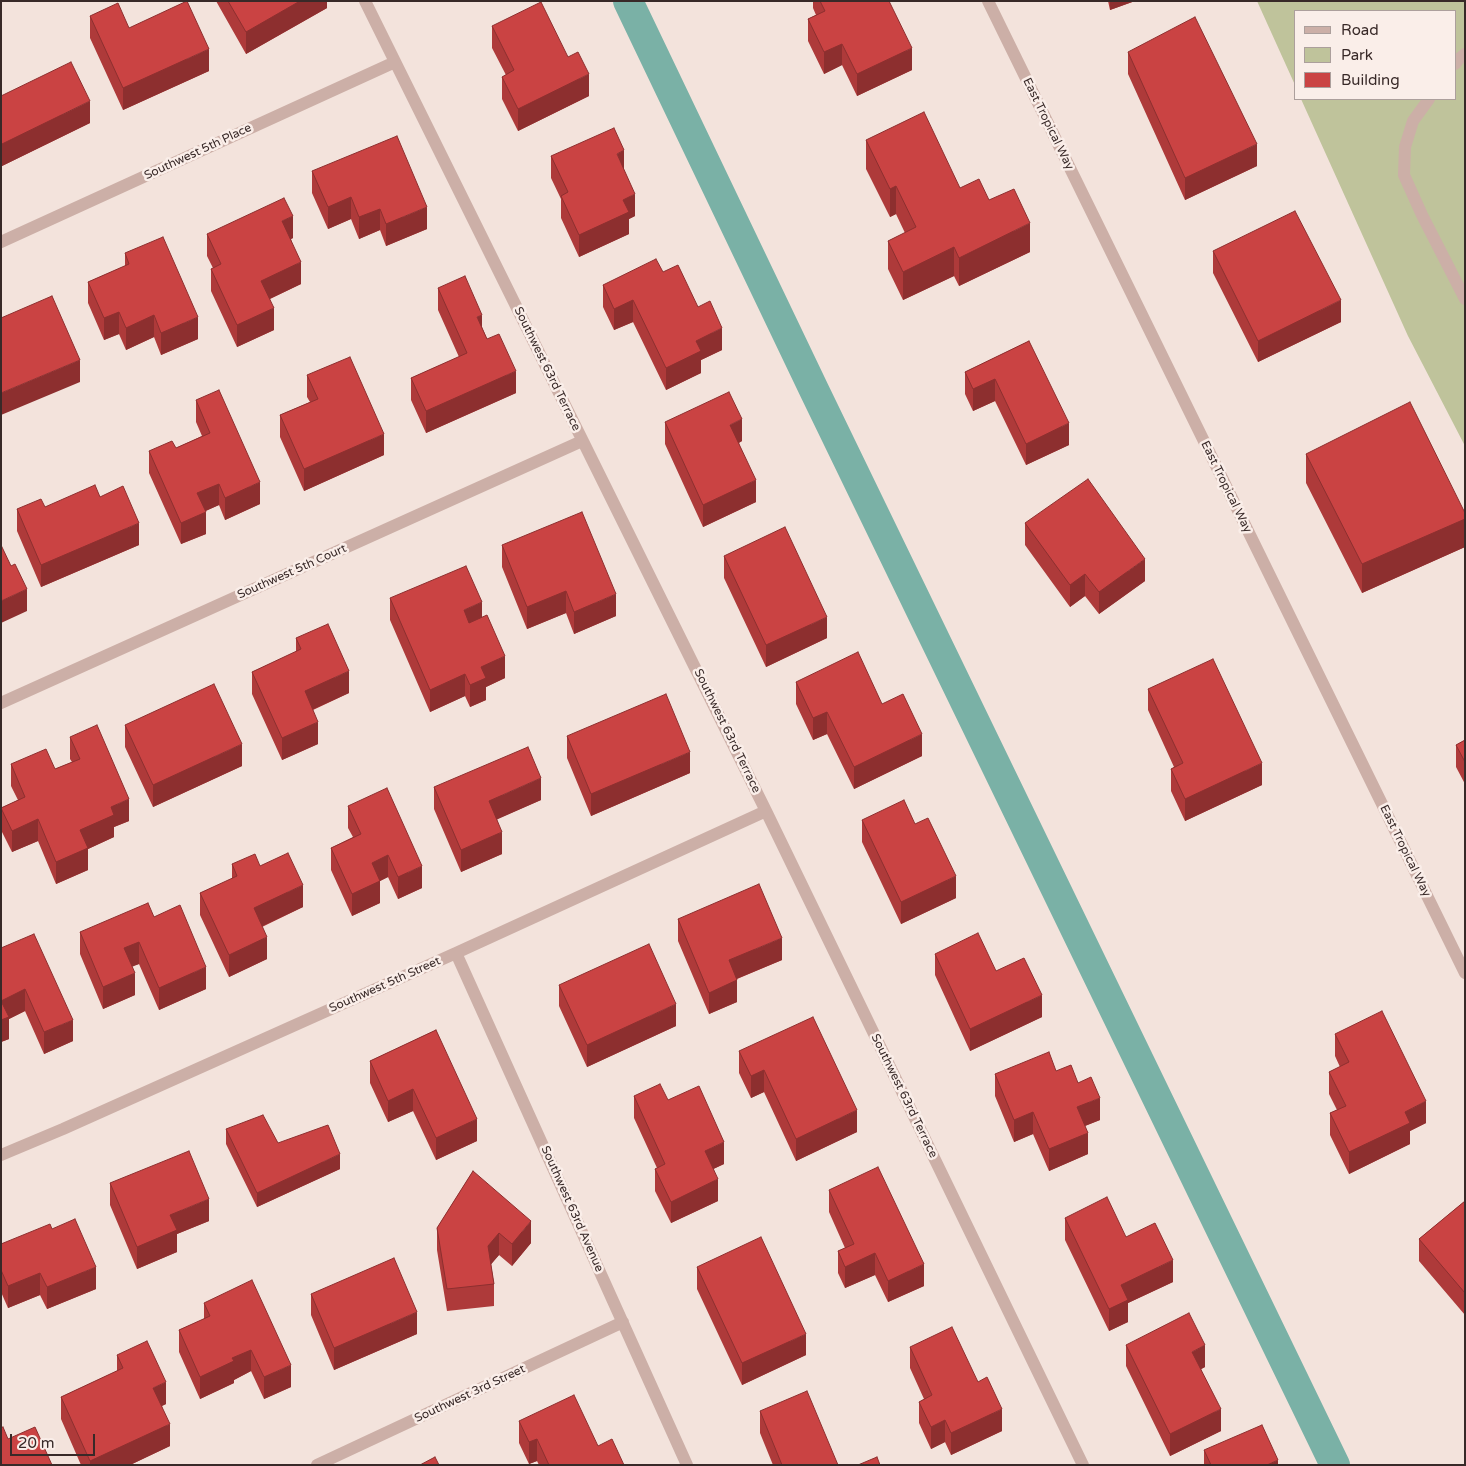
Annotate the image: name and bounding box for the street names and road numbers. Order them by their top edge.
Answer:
street label: East Tropical Way [1019,76,1077,172]
street label: Southwest 5th Place [142,121,254,183]
street label: Southwest 63rd Terrace [511,305,583,433]
street label: East Tropical Way [1197,439,1255,535]
street label: Southwest 5th Court [235,541,349,603]
street label: Southwest 63rd Terrace [691,667,763,795]
street label: East Tropical Way [1376,803,1434,899]
street label: Southwest 5th Street [327,954,443,1016]
street label: Southwest 63rd Terrace [868,1032,940,1160]
street label: Southwest 63rd Avenue [538,1144,606,1274]
street label: Southwest 3rd Street [412,1362,528,1426]

